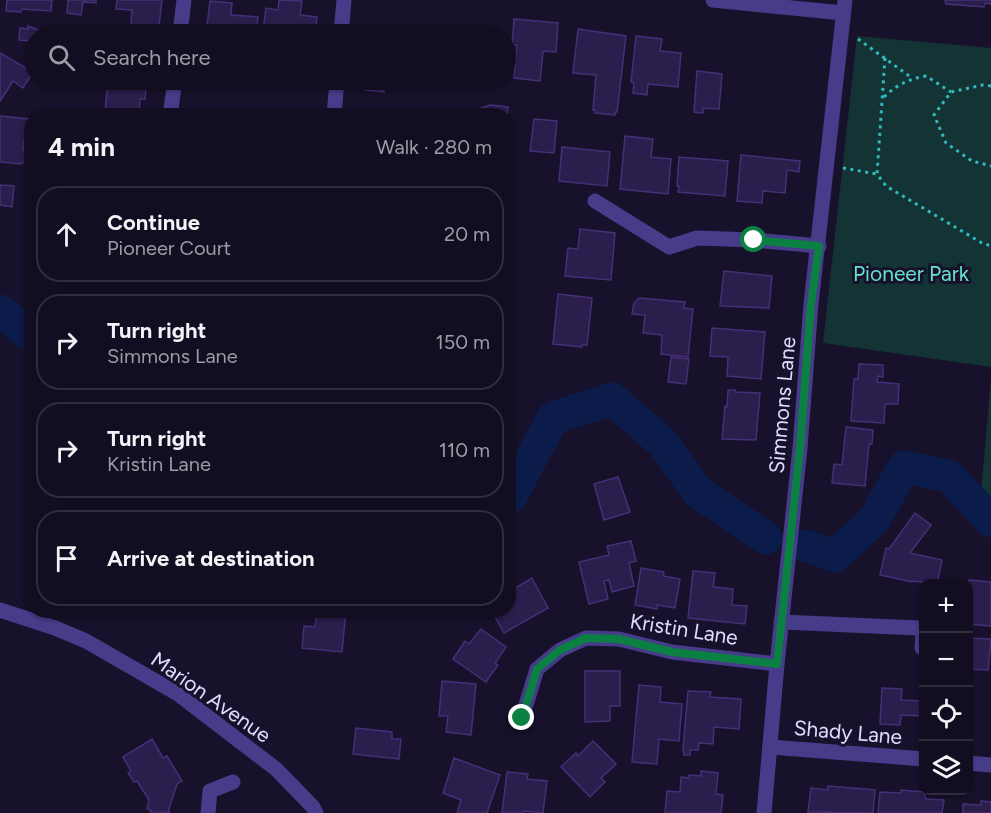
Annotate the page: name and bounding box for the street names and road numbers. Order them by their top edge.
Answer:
street label: Simmons Lane [764,336,800,474]
street label: Kristin Lane [628,608,740,650]
street label: Marion Avenue [146,646,276,748]
street label: Shady Lane [793,715,903,749]

